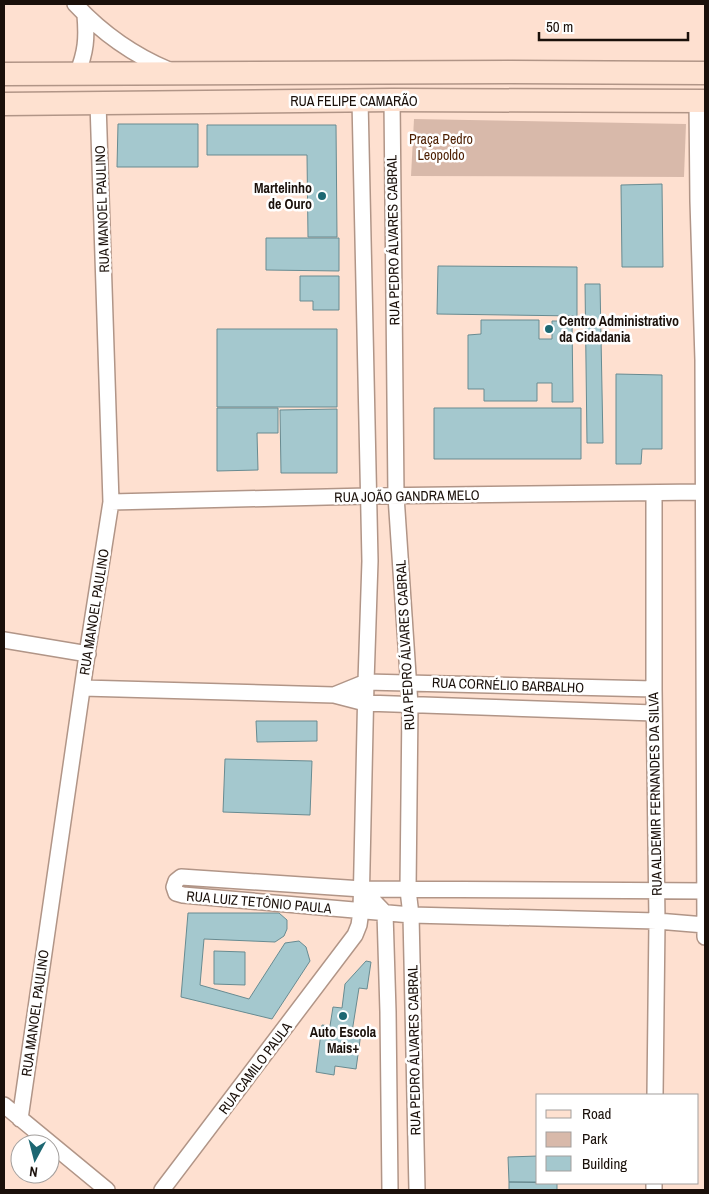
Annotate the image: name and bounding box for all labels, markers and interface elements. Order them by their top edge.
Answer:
scale bar [539,10,688,42]
text: 50 m [546,16,573,37]
street label: RUA FELIPE CAMARÃO [290,92,418,110]
park label: Praça Pedro Leopoldo [409,130,473,164]
street label: RUA MANOEL PAULINO [91,145,113,273]
street label: RUA PEDRO ÁLVARES CABRAL [383,154,403,325]
place label: Martelinho de Ouro [254,179,312,213]
marker: Martelinho de Ouro [316,190,328,202]
place label: Centro Administrativo da Cidadania [559,312,679,346]
marker: Centro Administrativo da Cidadania [543,323,555,335]
street label: RUA JOÃO GANDRA MELO [334,486,480,506]
street label: RUA MANOEL PAULINO [75,548,113,676]
street label: RUA PEDRO ÁLVARES CABRAL [392,559,418,731]
street label: RUA CORNÉLIO BARBALHO [431,673,585,697]
street label: RUA ALDEMIR FERNANDES DA SILVA [644,692,666,896]
street label: RUA LUIZ TETÔNIO PAULA [186,887,333,917]
street label: RUA MANOEL PAULINO [17,949,53,1077]
street label: RUA PEDRO ÁLVARES CABRAL [404,964,424,1135]
marker: Auto Escola Mais+ [337,1010,349,1022]
street label: RUA CAMILO PAULA [214,1018,296,1118]
place label: Auto Escola Mais+ [310,1023,377,1057]
legend [536,1094,699,1184]
text: Road [582,1103,611,1124]
text: Park [582,1128,608,1149]
north arrow [10,1134,60,1184]
text: Building [582,1153,627,1174]
text: N [28,1162,39,1181]

